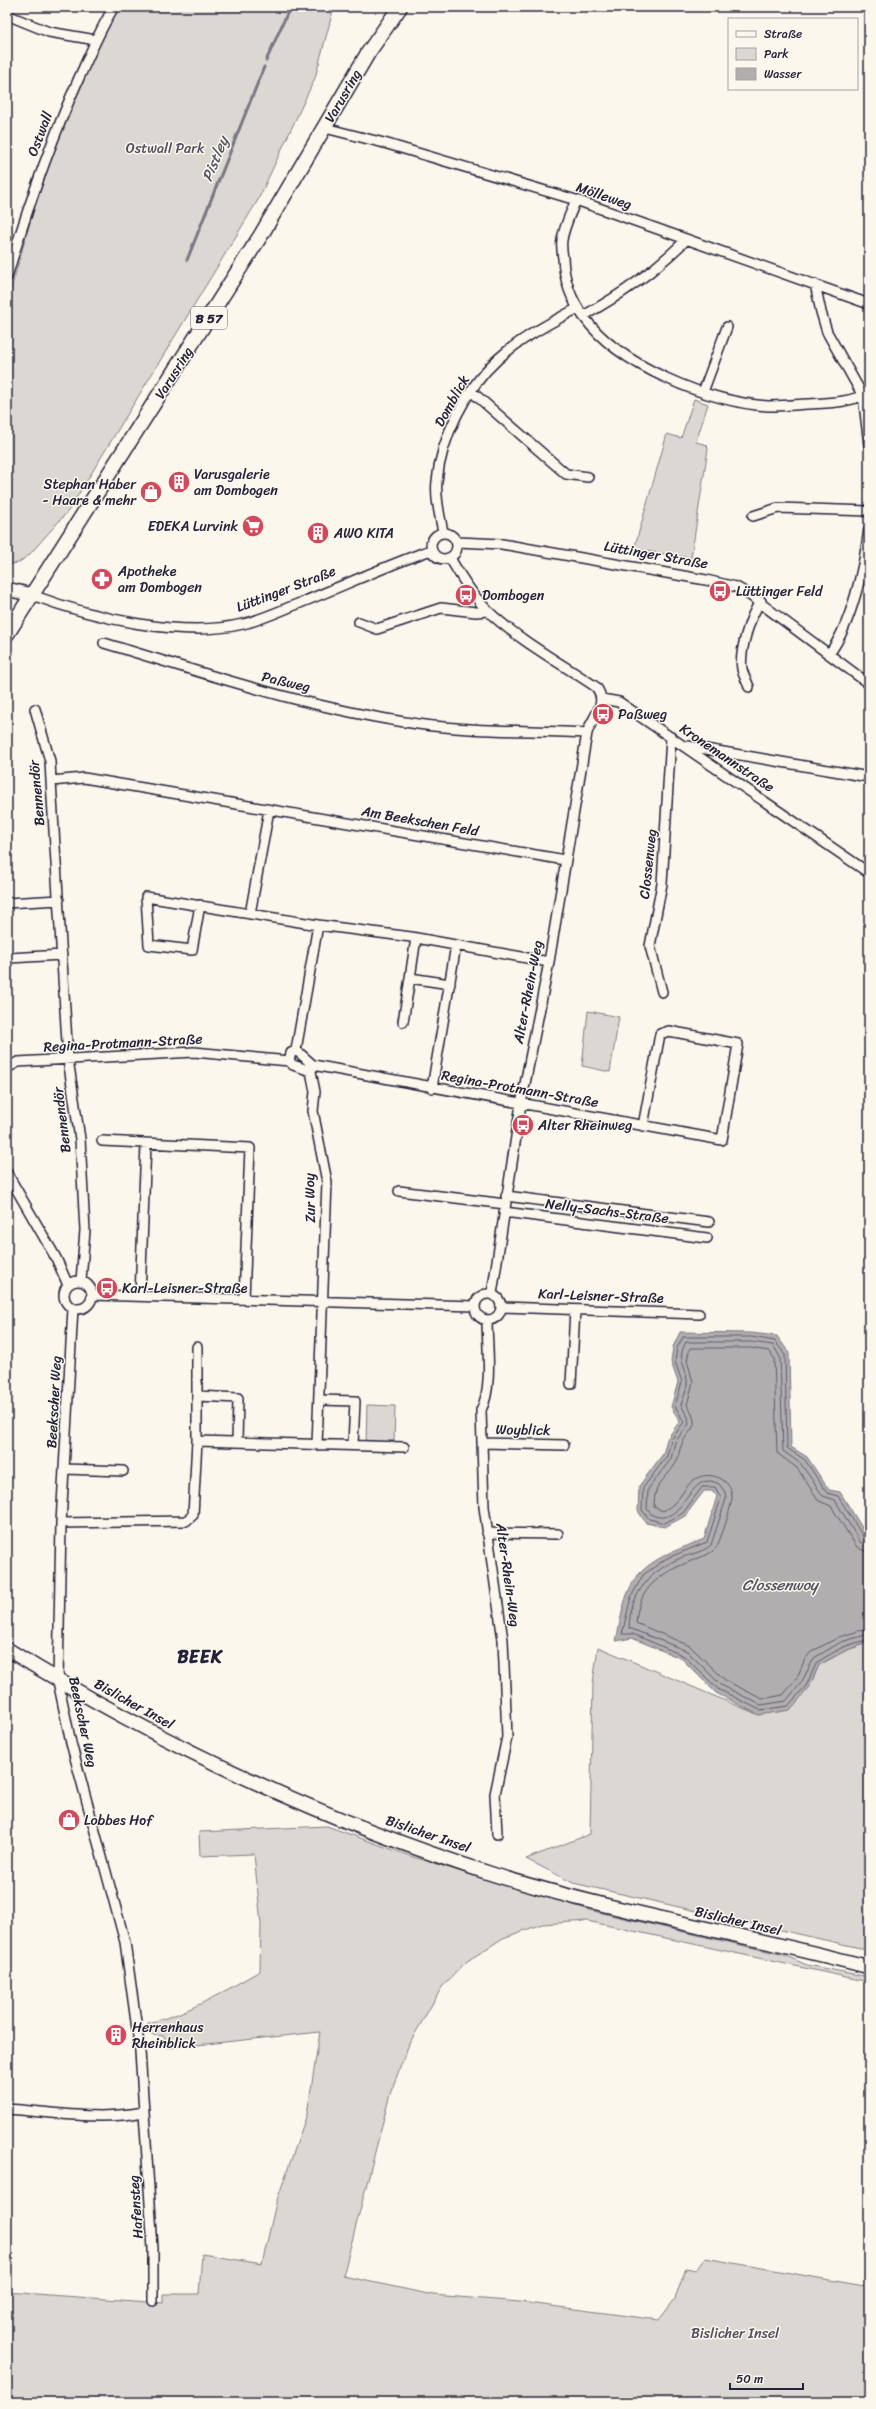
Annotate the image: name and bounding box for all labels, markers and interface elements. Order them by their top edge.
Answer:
legend [728,18,858,90]
text: Straße [764,23,802,45]
text: Park [764,43,789,65]
text: Wasser [764,63,802,85]
street label: Varusring [318,65,368,127]
street label: Ostwall [20,107,60,160]
water label: Pistley [194,131,237,185]
park label: Ostwall Park [126,136,205,161]
street label: Mölleweg [573,175,635,217]
road number: B 57 [191,307,227,329]
street label: Varusring [148,342,200,404]
street label: Domblick [427,370,477,432]
place label: Varusgalerie am Dombogen [194,462,278,503]
building icon: Varusgalerie am Dombogen [166,469,192,495]
place label: Stephan Haber - Haare & mehr [42,472,137,513]
shop icon: Stephan Haber - Haare & mehr [138,479,164,505]
supermarket icon: EDEKA Lurvink [240,513,266,539]
place label: EDEKA Lurvink [148,514,239,539]
building icon: AWO KITA [305,520,331,546]
place label: AWO KITA [333,521,394,546]
street label: Lüttinger Straße [602,534,710,576]
street label: Lüttinger Straße [232,558,340,620]
place label: Apotheke am Dombogen [117,559,202,600]
pharmacy icon: Apotheke am Dombogen [89,566,115,592]
bus stop icon: Lüttinger Feld [707,578,733,604]
place label: Lüttinger Feld [736,579,824,604]
bus stop icon: Dombogen [453,582,479,608]
place label: Dombogen [482,583,545,608]
street label: Paßweg [259,664,313,700]
bus stop icon: Paßweg [590,701,616,727]
place label: Paßweg [618,702,667,727]
street label: Kronemannstraße [674,717,780,799]
street label: Bennendör [22,758,52,827]
street label: Am Beekschen Feld [359,798,482,844]
street label: Clossenweg [632,828,664,900]
street label: Alter-Rhein-Weg [506,938,550,1047]
street label: Regina-Protmann-Straße [43,1026,203,1060]
street label: Regina-Protmann-Straße [439,1063,601,1115]
street label: Bennendör [45,1084,78,1154]
bus stop icon: Alter Rheinweg [510,1112,536,1138]
place label: Alter Rheinweg [537,1113,632,1138]
street label: Zur Woy [297,1172,323,1223]
street label: Nelly-Sachs-Straße [544,1191,670,1231]
bus stop icon: Karl-Leisner-Straße [94,1275,120,1301]
place label: Karl-Leisner-Straße [122,1276,248,1301]
street label: Karl-Leisner-Straße [538,1281,664,1311]
street label: Beekscher Weg [39,1355,69,1449]
street label: Woyblick [495,1417,551,1443]
street label: Alter-Rhein-Weg [488,1520,528,1629]
water label: Clossenwoy [742,1572,820,1598]
district label: BEEK [177,1641,224,1673]
street label: Bislicher Insel [89,1672,180,1737]
street label: Beekscher Weg [61,1674,105,1770]
shop icon: Lobbes Hof [56,1807,82,1833]
place label: Lobbes Hof [84,1808,154,1833]
street label: Bislicher Insel [382,1808,475,1861]
street label: Bislicher Insel [692,1899,785,1943]
place label: Herrenhaus Rheinblick [132,2015,204,2056]
building icon: Herrenhaus Rheinblick [103,2022,129,2048]
street label: Hafensteg [121,2174,151,2240]
park label: Bislicher Insel [691,2321,780,2346]
scale bar [730,2365,803,2391]
text: 50 m [736,2368,763,2390]

